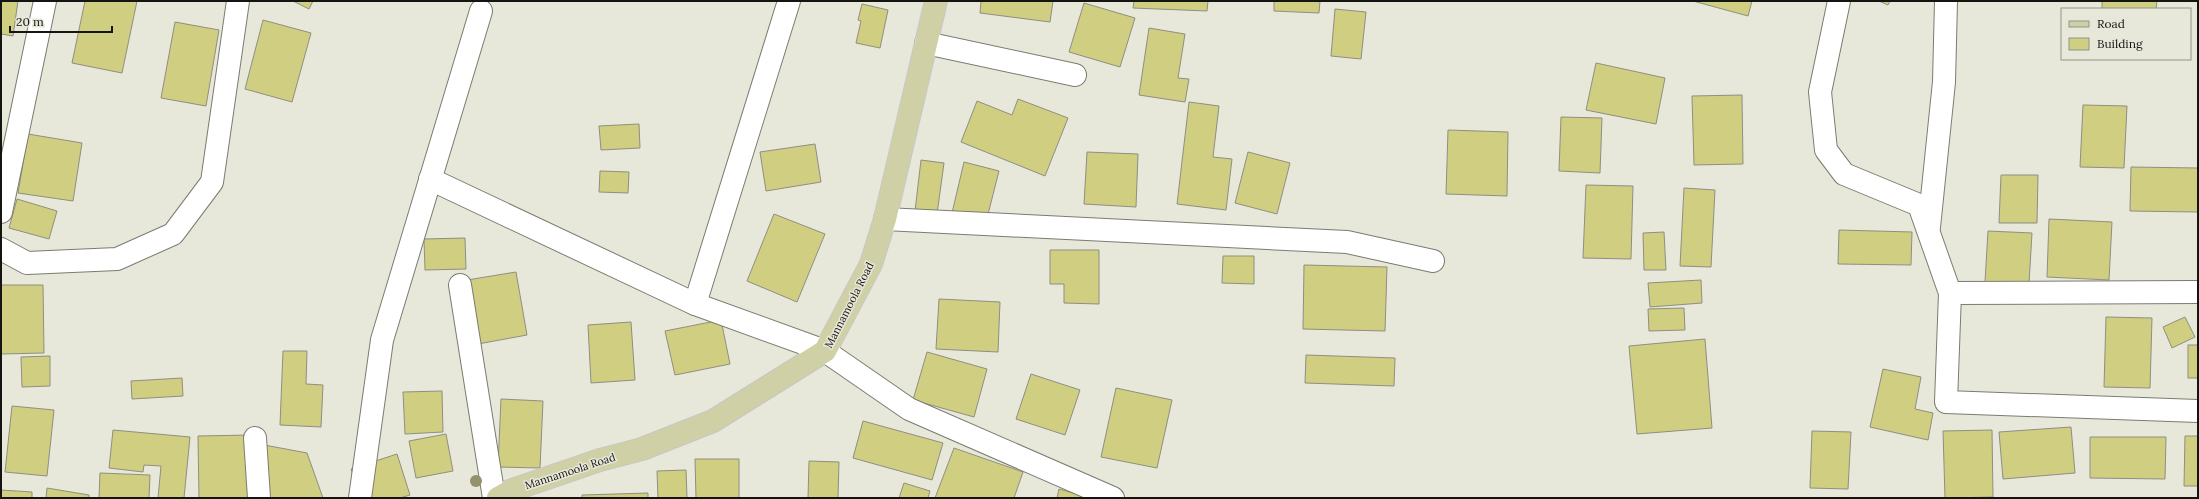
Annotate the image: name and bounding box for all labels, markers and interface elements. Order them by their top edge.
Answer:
scale bar [10,8,112,34]
legend [2061,8,2191,60]
text: 20 m [16,14,44,29]
text: Road [2097,16,2125,31]
text: Building [2097,36,2143,51]
street label: Mannamoola Road [821,259,877,350]
street label: Mannamoola Road [523,450,618,492]

